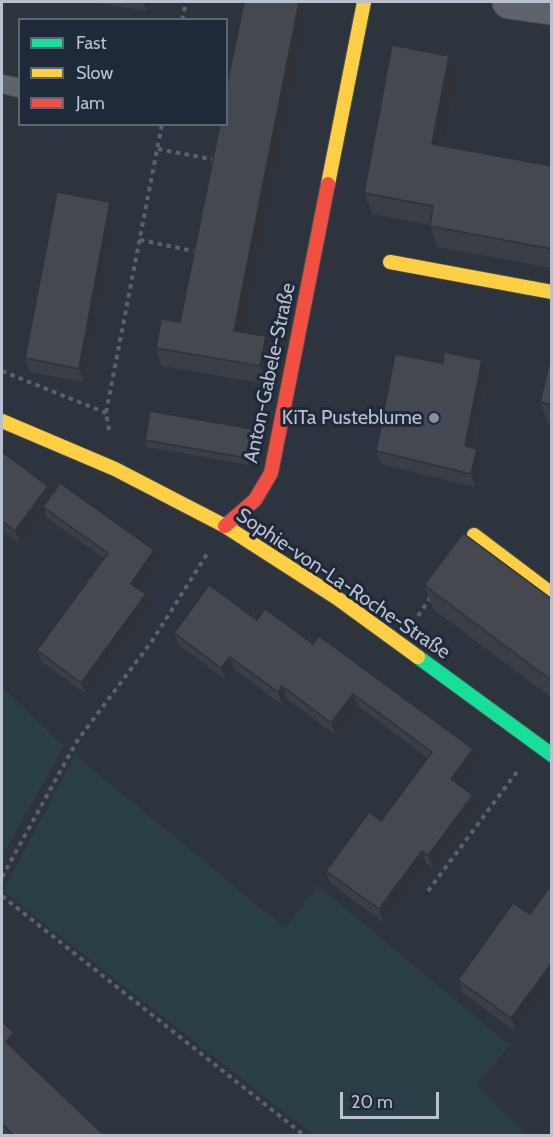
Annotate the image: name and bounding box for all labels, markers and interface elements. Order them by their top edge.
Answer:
legend [18,18,228,126]
text: Fast [76,32,107,54]
text: Slow [76,62,113,84]
text: Jam [76,92,105,114]
street label: Anton-Gabele-Straße [239,281,301,465]
place label: KiTa Pusteblume [282,406,422,430]
marker: KiTa Pusteblume [427,411,441,425]
street label: Sophie-von-La-Roche-Straße [232,503,454,665]
scale bar [343,1080,442,1118]
text: 20 m [351,1091,393,1113]

